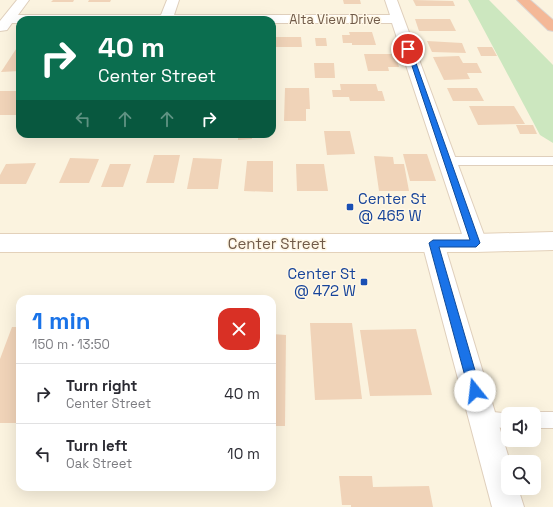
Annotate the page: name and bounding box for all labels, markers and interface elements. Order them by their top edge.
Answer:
street label: Alta View Drive [289,11,381,28]
text: 40 m [98,29,165,65]
icon: right [32,32,84,84]
pin [391,32,425,66]
icon: arrive [397,38,419,60]
text: Center Street [98,64,216,87]
icon: left [72,108,94,130]
icon: ahead [114,108,136,130]
icon: ahead [156,108,178,130]
icon: right [198,108,220,130]
place label: Center St @ 465 W [358,189,427,225]
marker: Center St @ 465 W [345,202,355,212]
street label: Center Street [228,234,326,253]
place label: Center St @ 472 W [287,264,356,300]
marker: Center St @ 472 W [359,277,369,287]
text: 1 min [32,305,91,336]
button: close [218,308,260,350]
text: 150 m · 13:50 [32,336,110,353]
position arrow [454,370,496,412]
text: Turn right [66,376,137,395]
icon: right [32,383,54,405]
text: 40 m [224,384,260,403]
text: Center Street [66,395,151,412]
map controls [501,407,541,495]
button: sound [501,407,541,447]
text: Turn left [66,436,128,455]
icon: left [32,443,54,465]
text: 10 m [227,444,260,463]
text: Oak Street [66,455,132,472]
button: search [501,455,541,495]

